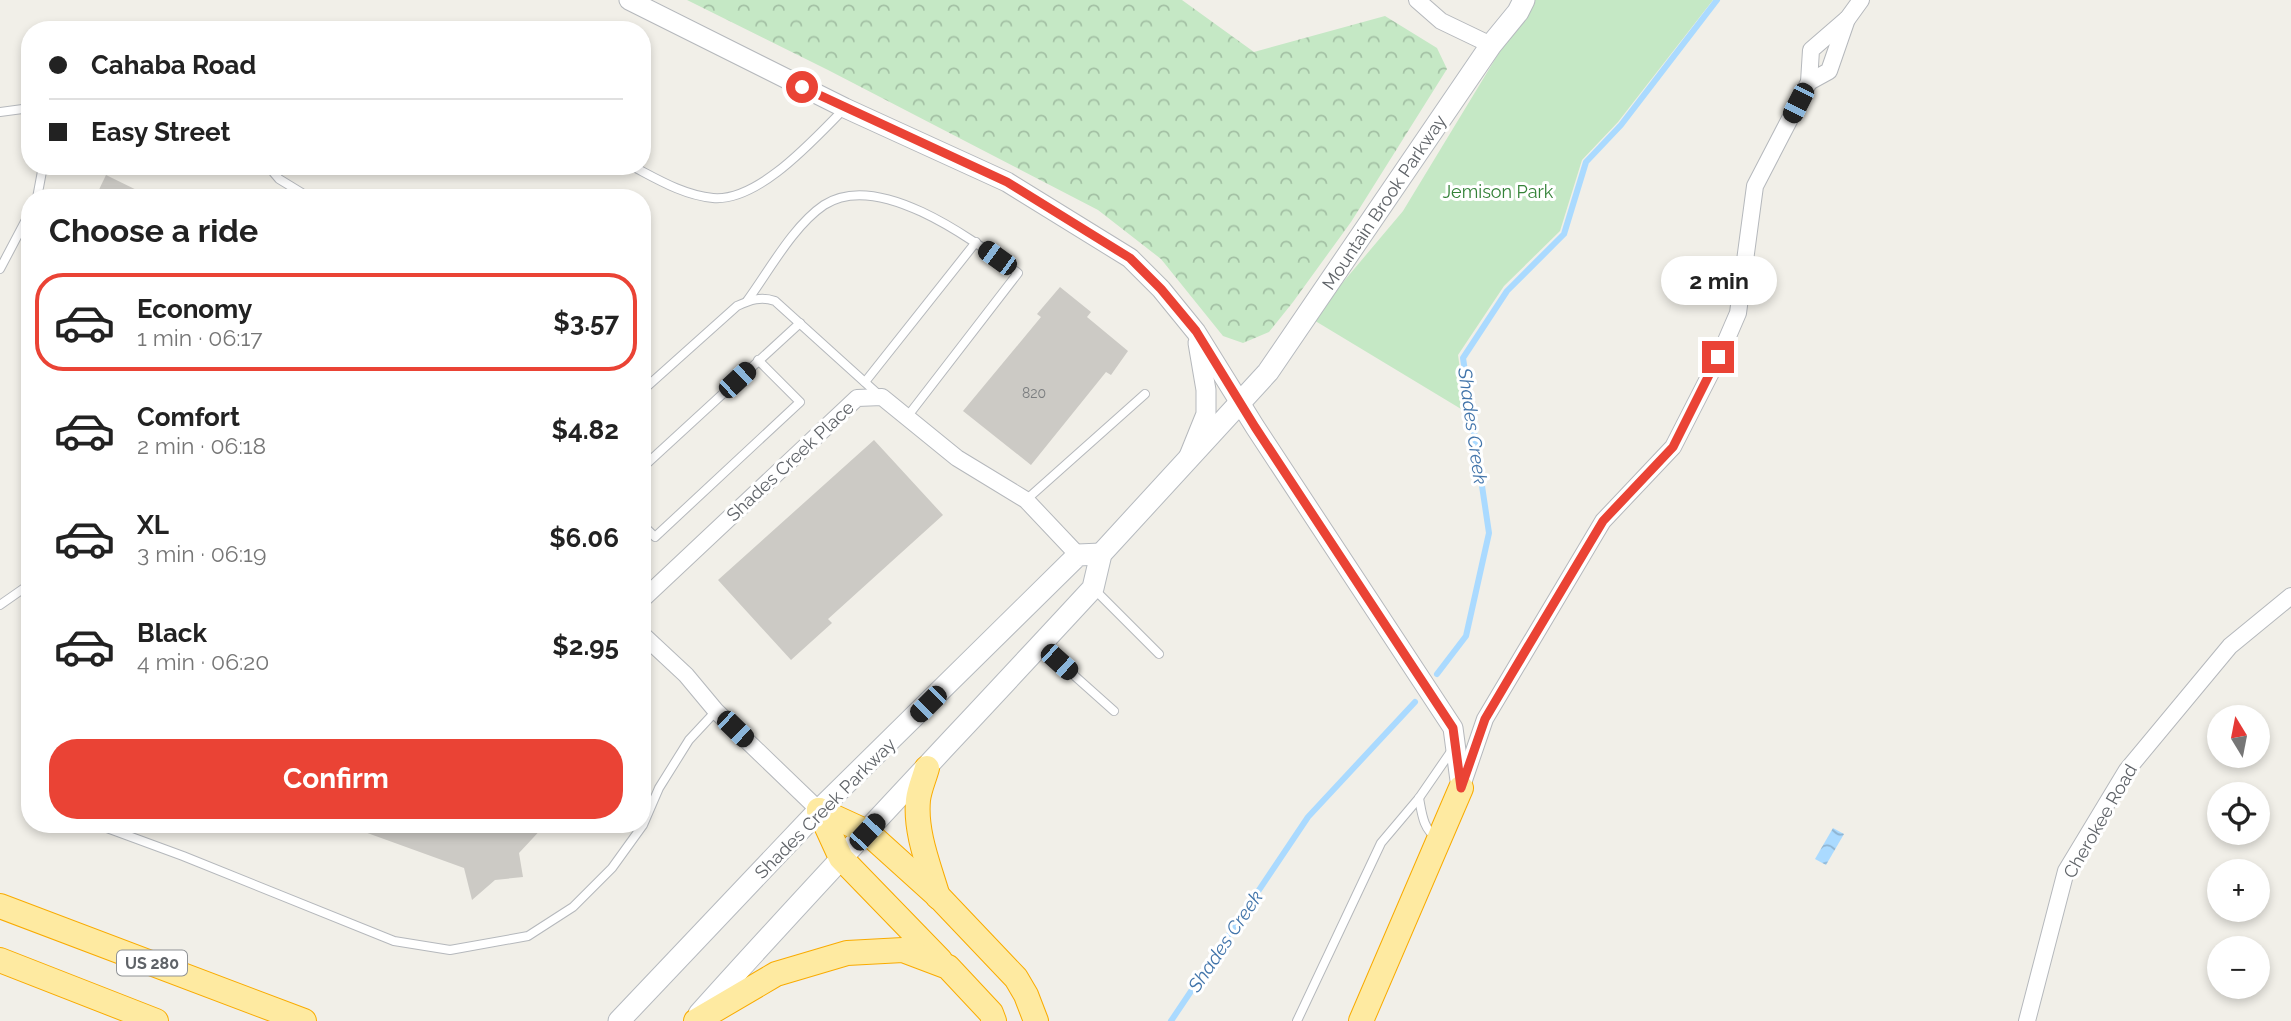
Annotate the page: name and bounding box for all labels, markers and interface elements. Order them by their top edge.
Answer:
text: Cahaba Road [91,50,256,80]
route start [786,71,818,103]
car [1780,80,1817,126]
street label: Mountain Brook Parkway [1318,110,1451,293]
text: Easy Street [91,117,230,147]
park label: Jemison Park [1443,181,1554,202]
text: Choose a ride [49,212,258,249]
car [974,237,1021,279]
callout: 2 min [1660,256,1776,304]
text: 2 min [1689,267,1749,294]
icon: car [53,291,116,354]
text: Economy [137,294,252,324]
text: $3.57 [553,307,619,337]
text: 1 min · 06:17 [137,324,263,351]
route end [1702,341,1734,373]
car [715,358,760,402]
water label: Shades Creek [1454,365,1492,486]
house number: 820 [1022,385,1046,401]
street label: Shades Creek Place [722,396,858,525]
icon: car [53,399,116,462]
text: Comfort [137,402,240,432]
text: $4.82 [551,415,619,445]
text: 2 min · 06:18 [137,432,266,459]
icon: car [53,507,116,570]
text: XL [137,510,169,540]
text: $6.06 [549,523,619,553]
text: 3 min · 06:19 [137,540,266,567]
icon: car [53,615,116,678]
text: Black [137,618,207,648]
text: $2.95 [552,631,619,661]
car [1037,640,1082,684]
text: 4 min · 06:20 [137,648,269,675]
car [906,682,951,726]
north arrow [2207,705,2270,768]
map controls [2207,705,2270,999]
car [713,707,758,751]
street label: Shades Creek Parkway [750,733,900,883]
button: Confirm [49,739,623,819]
street label: Cherokee Road [2059,760,2141,882]
button: locate [2207,782,2270,845]
car [845,809,890,855]
button: + [2207,859,2270,922]
water label: Shades Creek [1182,886,1267,997]
button: − [2207,936,2270,999]
road number: US 280 [117,951,187,976]

